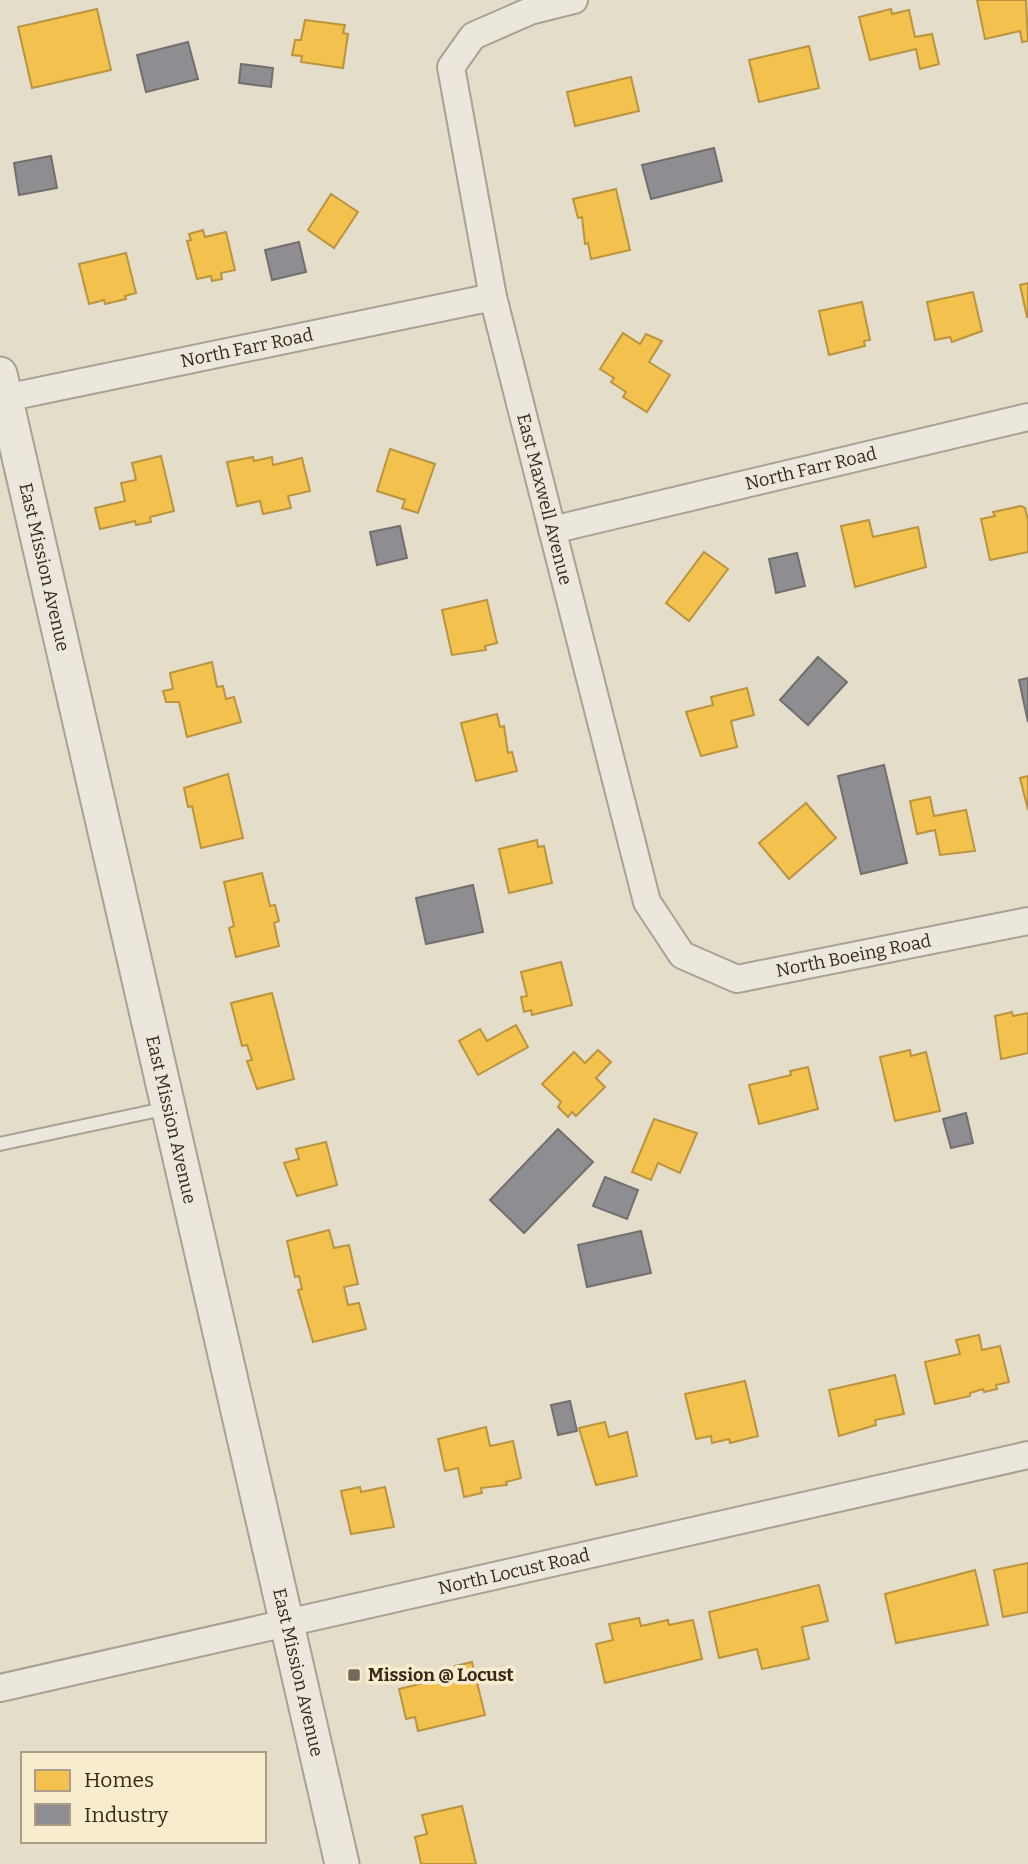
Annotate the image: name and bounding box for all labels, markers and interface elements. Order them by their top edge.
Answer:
street label: North Farr Road [179,323,315,372]
street label: East Maxwell Avenue [512,411,577,587]
street label: North Farr Road [743,442,879,495]
street label: East Mission Avenue [14,481,74,653]
street label: North Boeing Road [774,930,933,982]
street label: East Mission Avenue [141,1033,201,1206]
street label: North Locust Road [436,1544,592,1599]
street label: East Mission Avenue [268,1586,328,1759]
place label: Mission @ Locust [368,1664,514,1686]
marker: Mission @ Locust [346,1667,362,1683]
legend [21,1752,266,1843]
text: Homes [84,1767,154,1793]
text: Industry [84,1802,169,1828]

